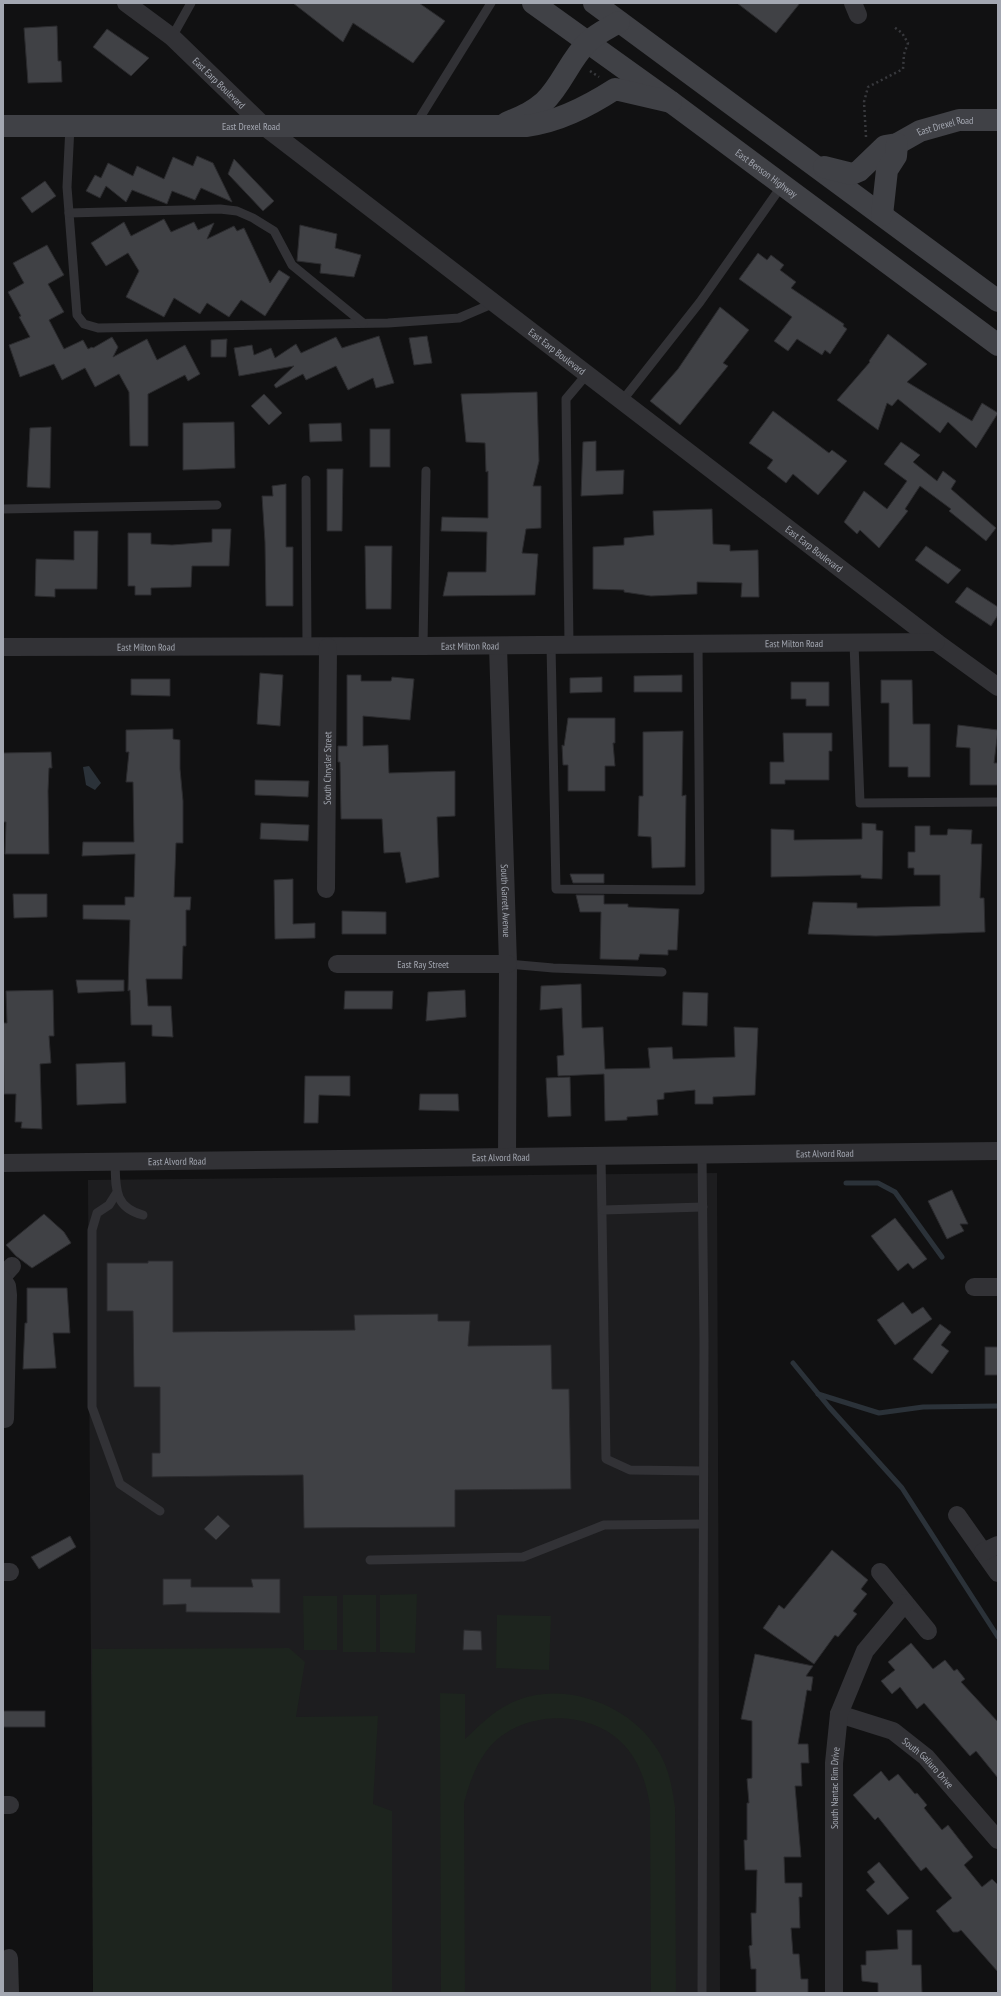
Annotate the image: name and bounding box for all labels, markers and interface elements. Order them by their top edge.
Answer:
street label: East Earp Boulevard [190,55,248,112]
street label: East Drexel Road [914,114,973,139]
street label: East Drexel Road [222,120,280,133]
street label: East Benson Highway [733,146,800,201]
street label: East Earp Boulevard [526,326,588,378]
street label: East Earp Boulevard [783,523,845,575]
street label: East Milton Road [765,637,823,650]
street label: East Milton Road [441,639,499,653]
street label: East Milton Road [117,641,175,654]
street label: South Chrysler Street [321,731,334,805]
street label: South Garrett Avenue [498,864,513,938]
street label: East Ray Street [397,958,449,971]
street label: East Alvord Road [796,1147,854,1160]
street label: East Alvord Road [472,1151,530,1164]
street label: East Alvord Road [148,1155,206,1168]
street label: South Galiuro Drive [899,1735,956,1791]
street label: South Nantac Rim Drive [828,1746,843,1829]

